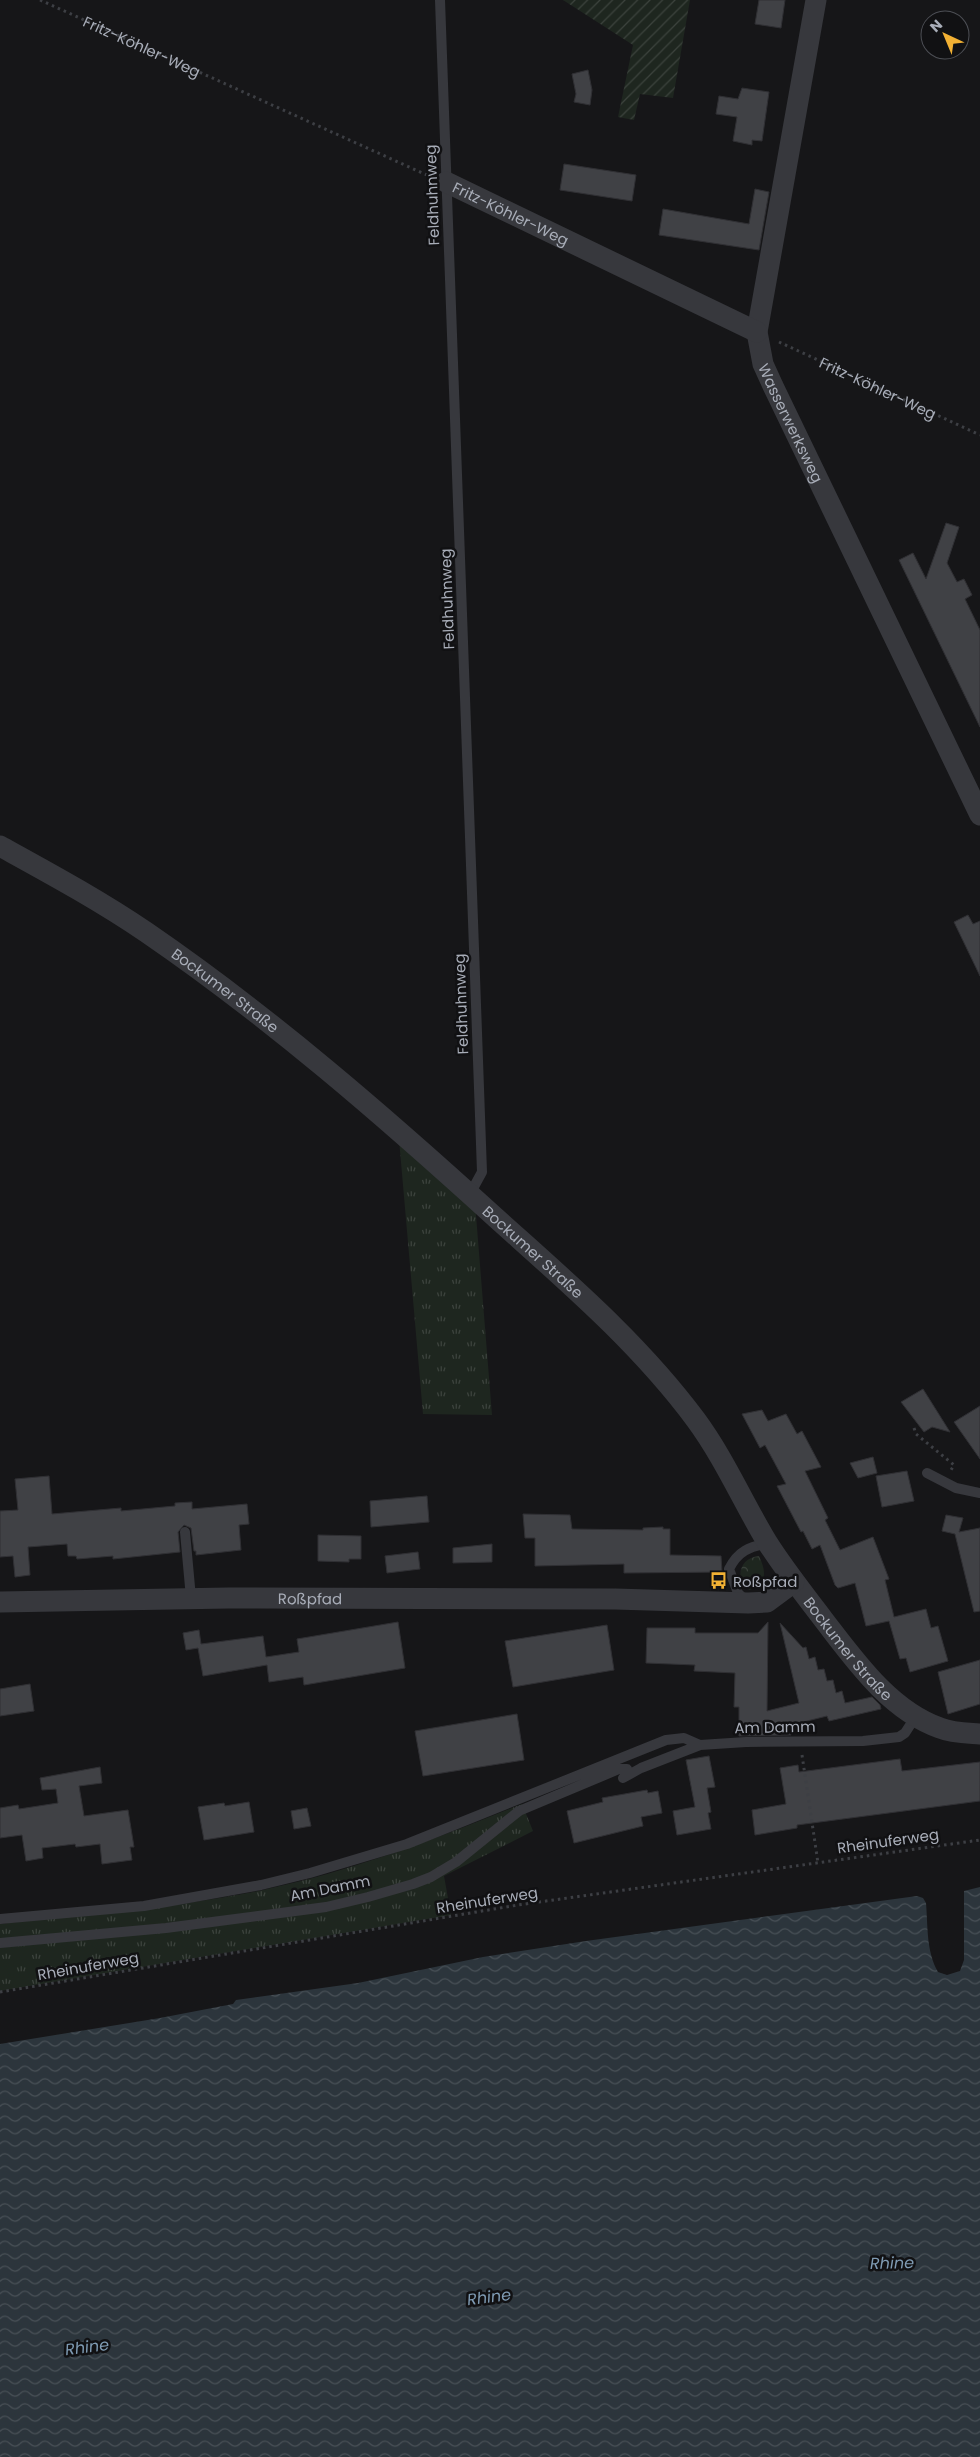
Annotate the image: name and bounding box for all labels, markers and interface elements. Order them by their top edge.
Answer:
north arrow [920,10,970,60]
street label: Fritz-Köhler-Weg [80,11,204,82]
text: N [925,15,947,36]
street label: Feldhuhnweg [420,144,444,246]
street label: Fritz-Köhler-Weg [449,176,572,250]
street label: Fritz-Köhler-Weg [816,352,940,424]
street label: Wasserwerksweg [754,360,829,486]
street label: Feldhuhnweg [435,548,459,650]
street label: Bockumer Straße [168,943,283,1037]
street label: Feldhuhnweg [449,953,473,1055]
street label: Bockumer Straße [478,1201,588,1303]
bus stop icon: Roßpfad [709,1571,729,1591]
place label: Roßpfad [733,1571,797,1592]
street label: Roßpfad [278,1588,342,1609]
street label: Bockumer Straße [799,1592,897,1705]
street label: Am Damm [734,1716,816,1738]
street label: Rheinuferweg [836,1823,940,1859]
street label: Am Damm [288,1870,372,1906]
street label: Rheinuferweg [435,1882,539,1918]
street label: Rheinuferweg [36,1947,140,1985]
water label: Rhine [870,2251,914,2275]
water label: Rhine [466,2283,512,2311]
water label: Rhine [64,2333,110,2361]

